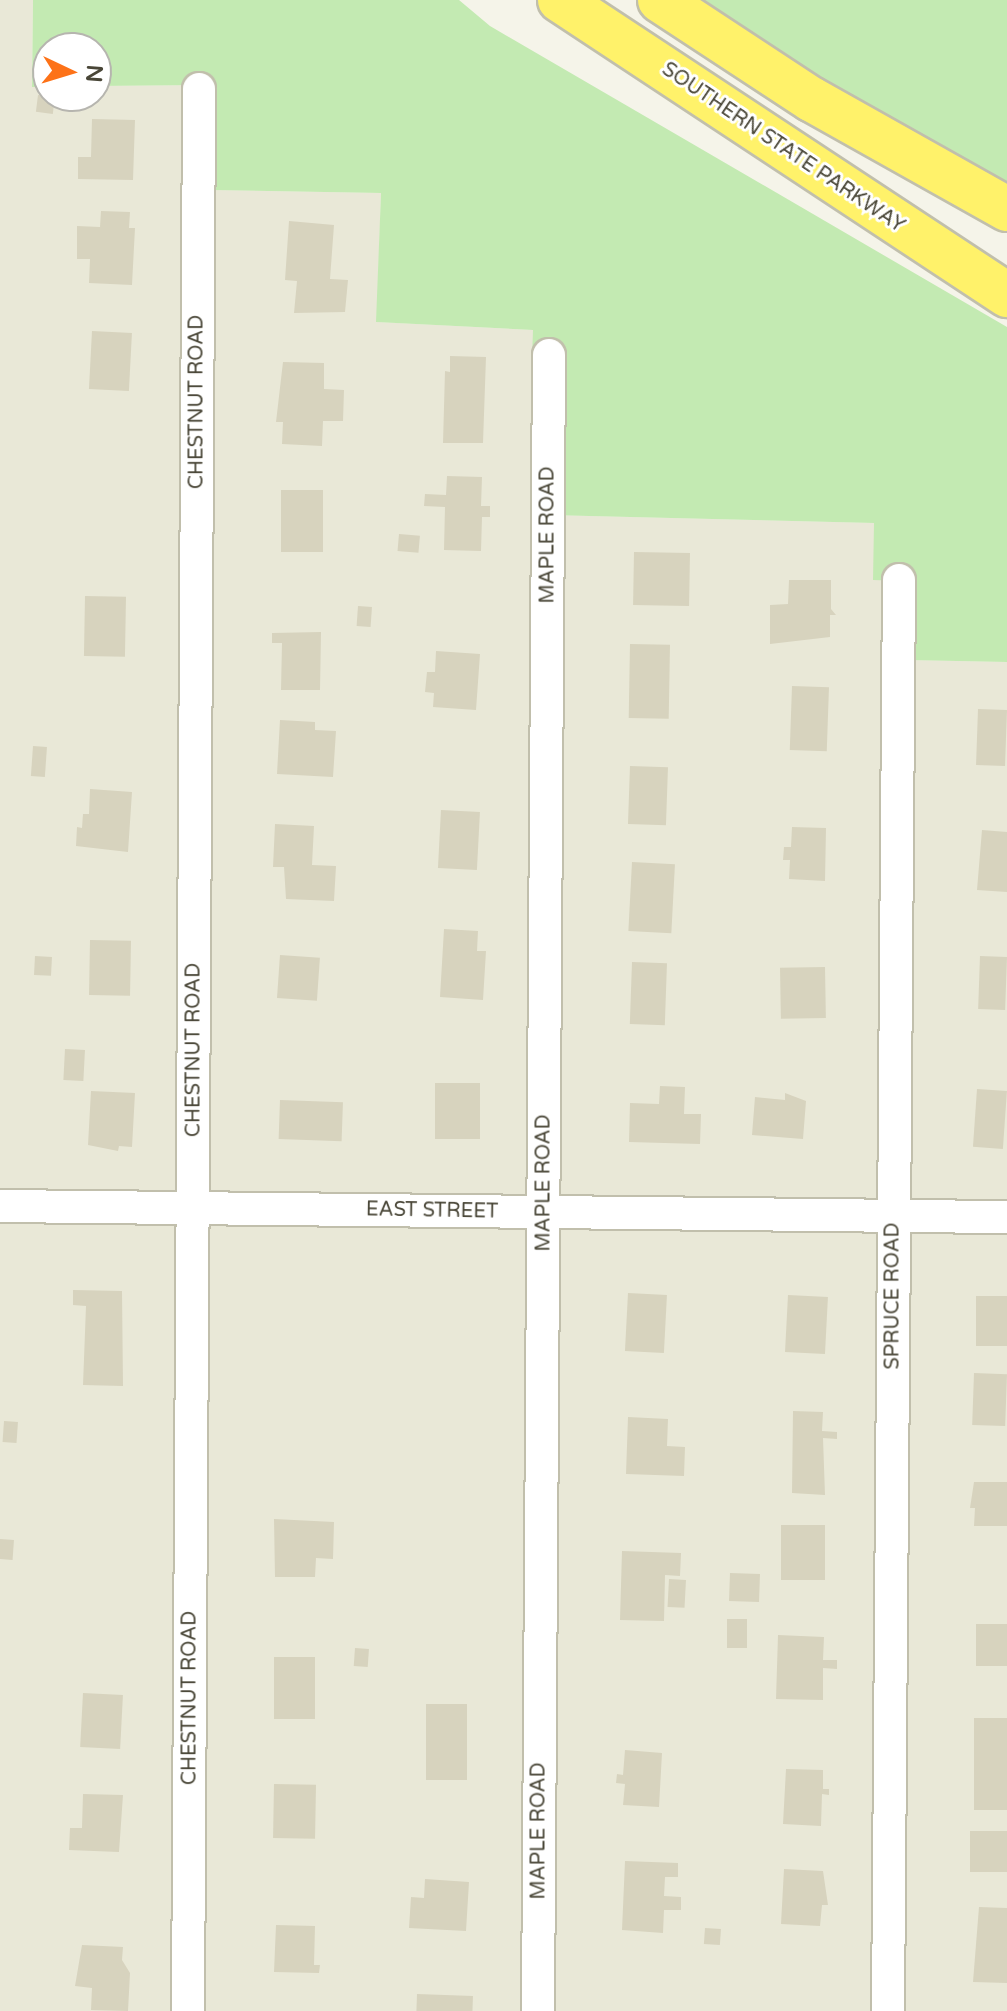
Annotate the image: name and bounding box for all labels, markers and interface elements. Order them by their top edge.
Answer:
north arrow [32,32,112,112]
street label: SOUTHERN STATE PARKWAY [657,58,909,238]
text: N [80,64,108,83]
street label: CHESTNUT ROAD [185,315,209,489]
street label: MAPLE ROAD [536,466,560,604]
street label: CHESTNUT ROAD [182,963,206,1137]
street label: MAPLE ROAD [532,1114,556,1252]
street label: EAST STREET [366,1198,498,1224]
street label: SPRUCE ROAD [881,1222,905,1370]
street label: CHESTNUT ROAD [178,1611,202,1785]
street label: MAPLE ROAD [527,1762,551,1900]

